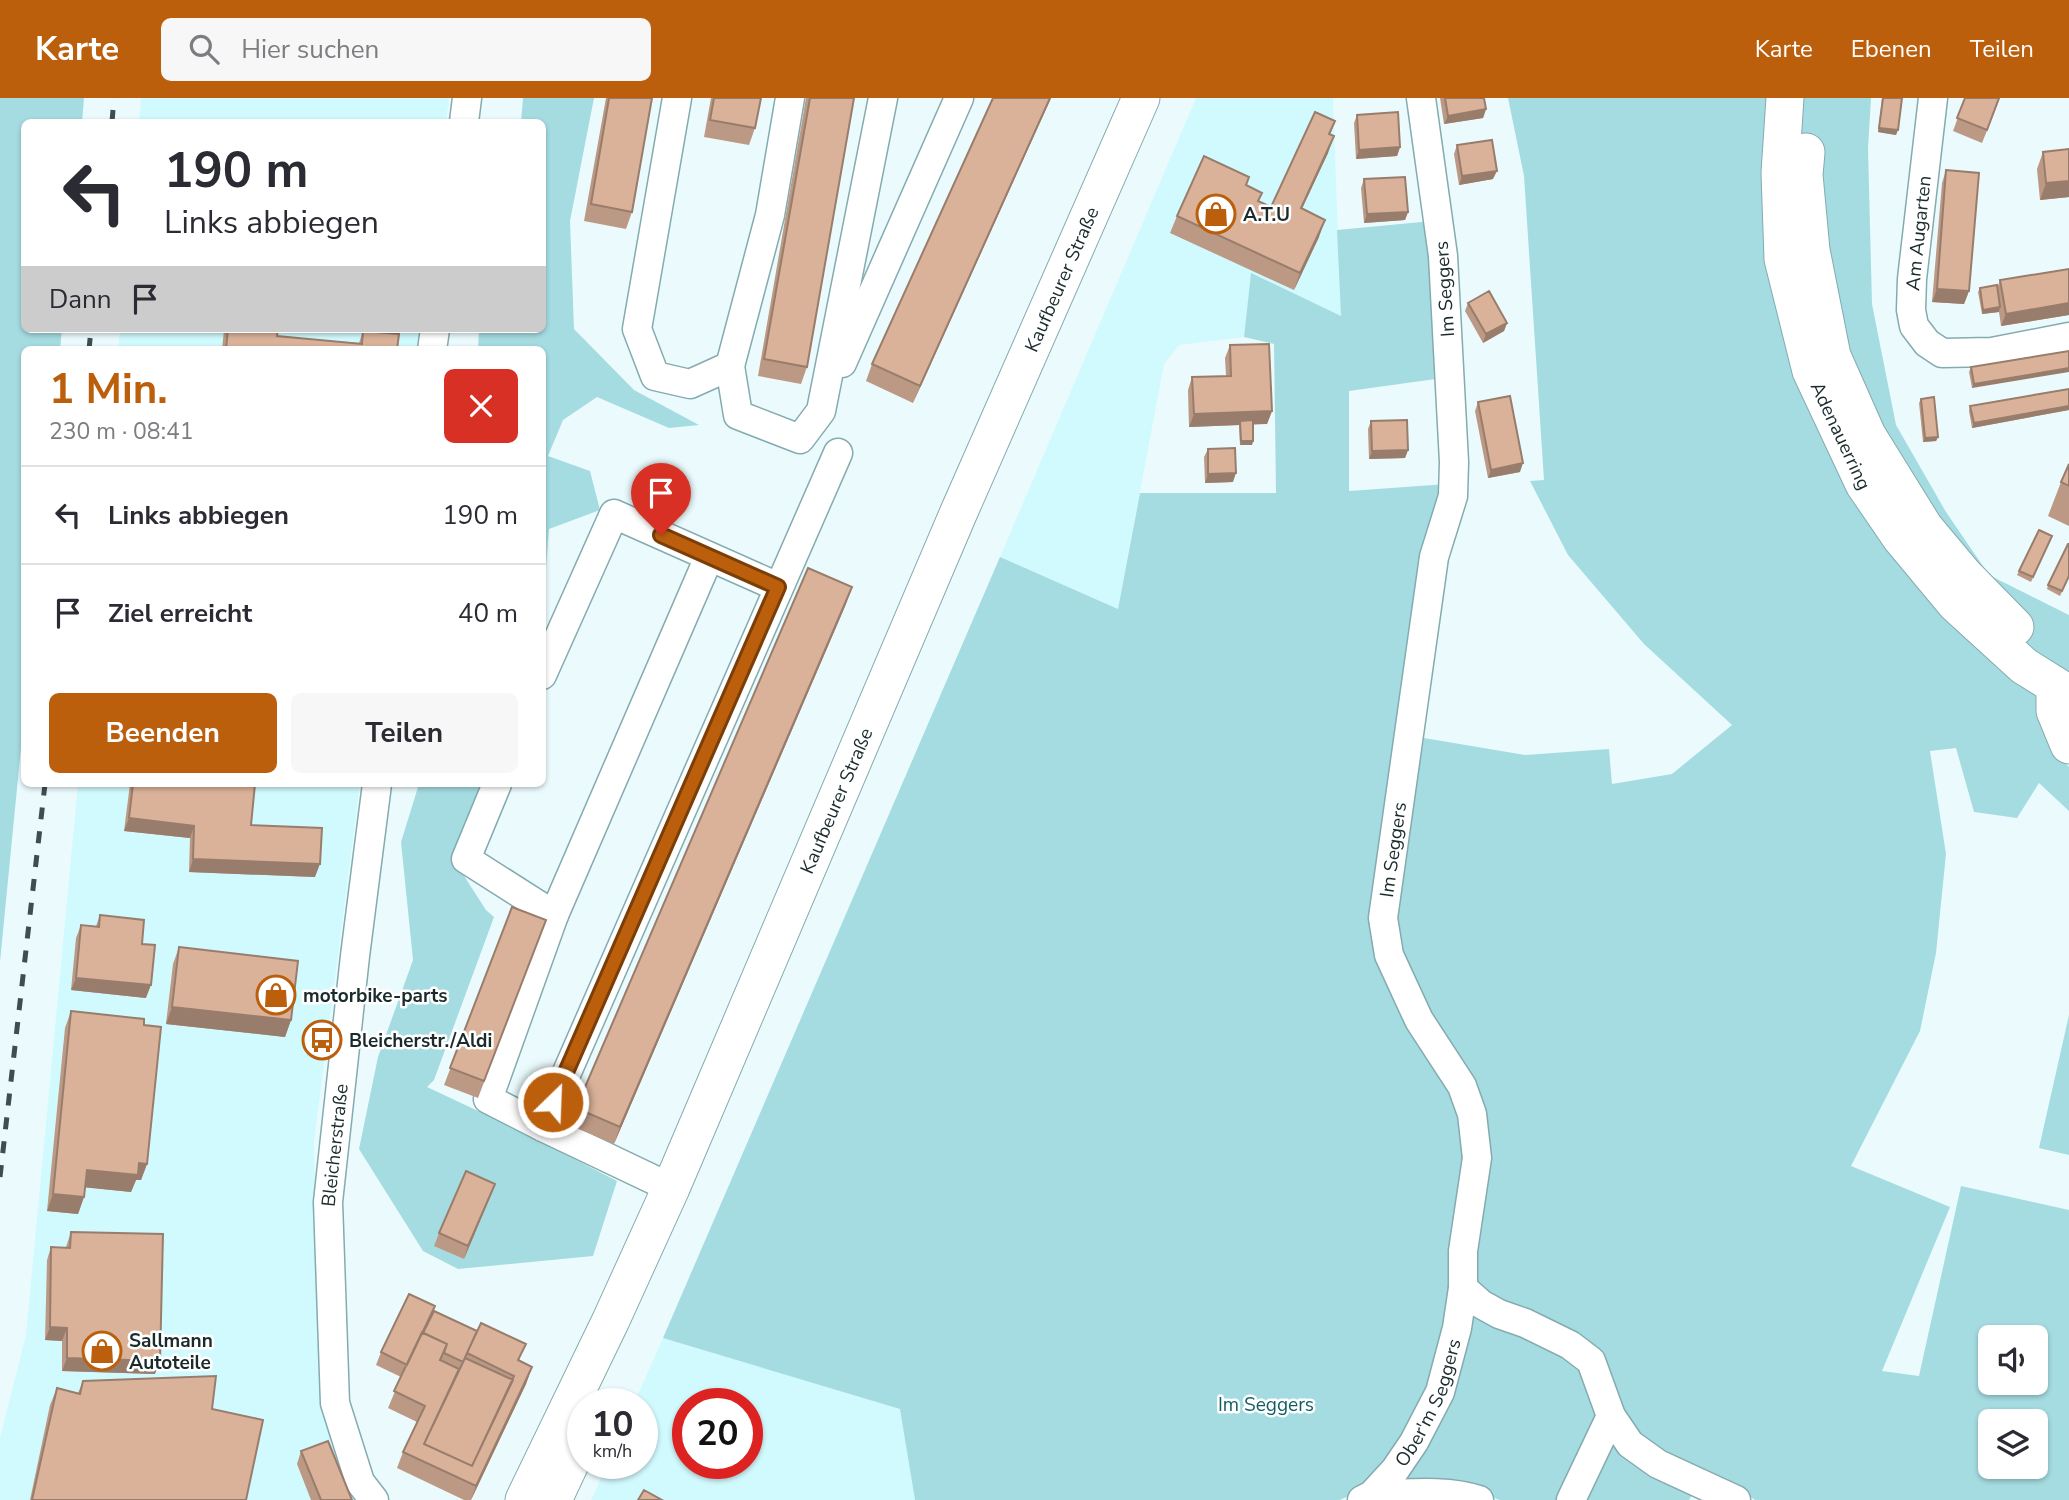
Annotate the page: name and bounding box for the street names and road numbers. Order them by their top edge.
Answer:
street label: Am Augarten [1900,174,1938,292]
street label: Kaufbeurer Straße [1019,203,1106,356]
street label: Im Seggers [1429,240,1461,338]
street label: Adenauerring [1804,378,1877,494]
street label: Kaufbeurer Straße [794,724,879,878]
street label: Im Seggers [1374,800,1413,899]
street label: Bleicherstraße [316,1082,355,1208]
street label: Ober'm Seggers [1389,1336,1468,1472]

